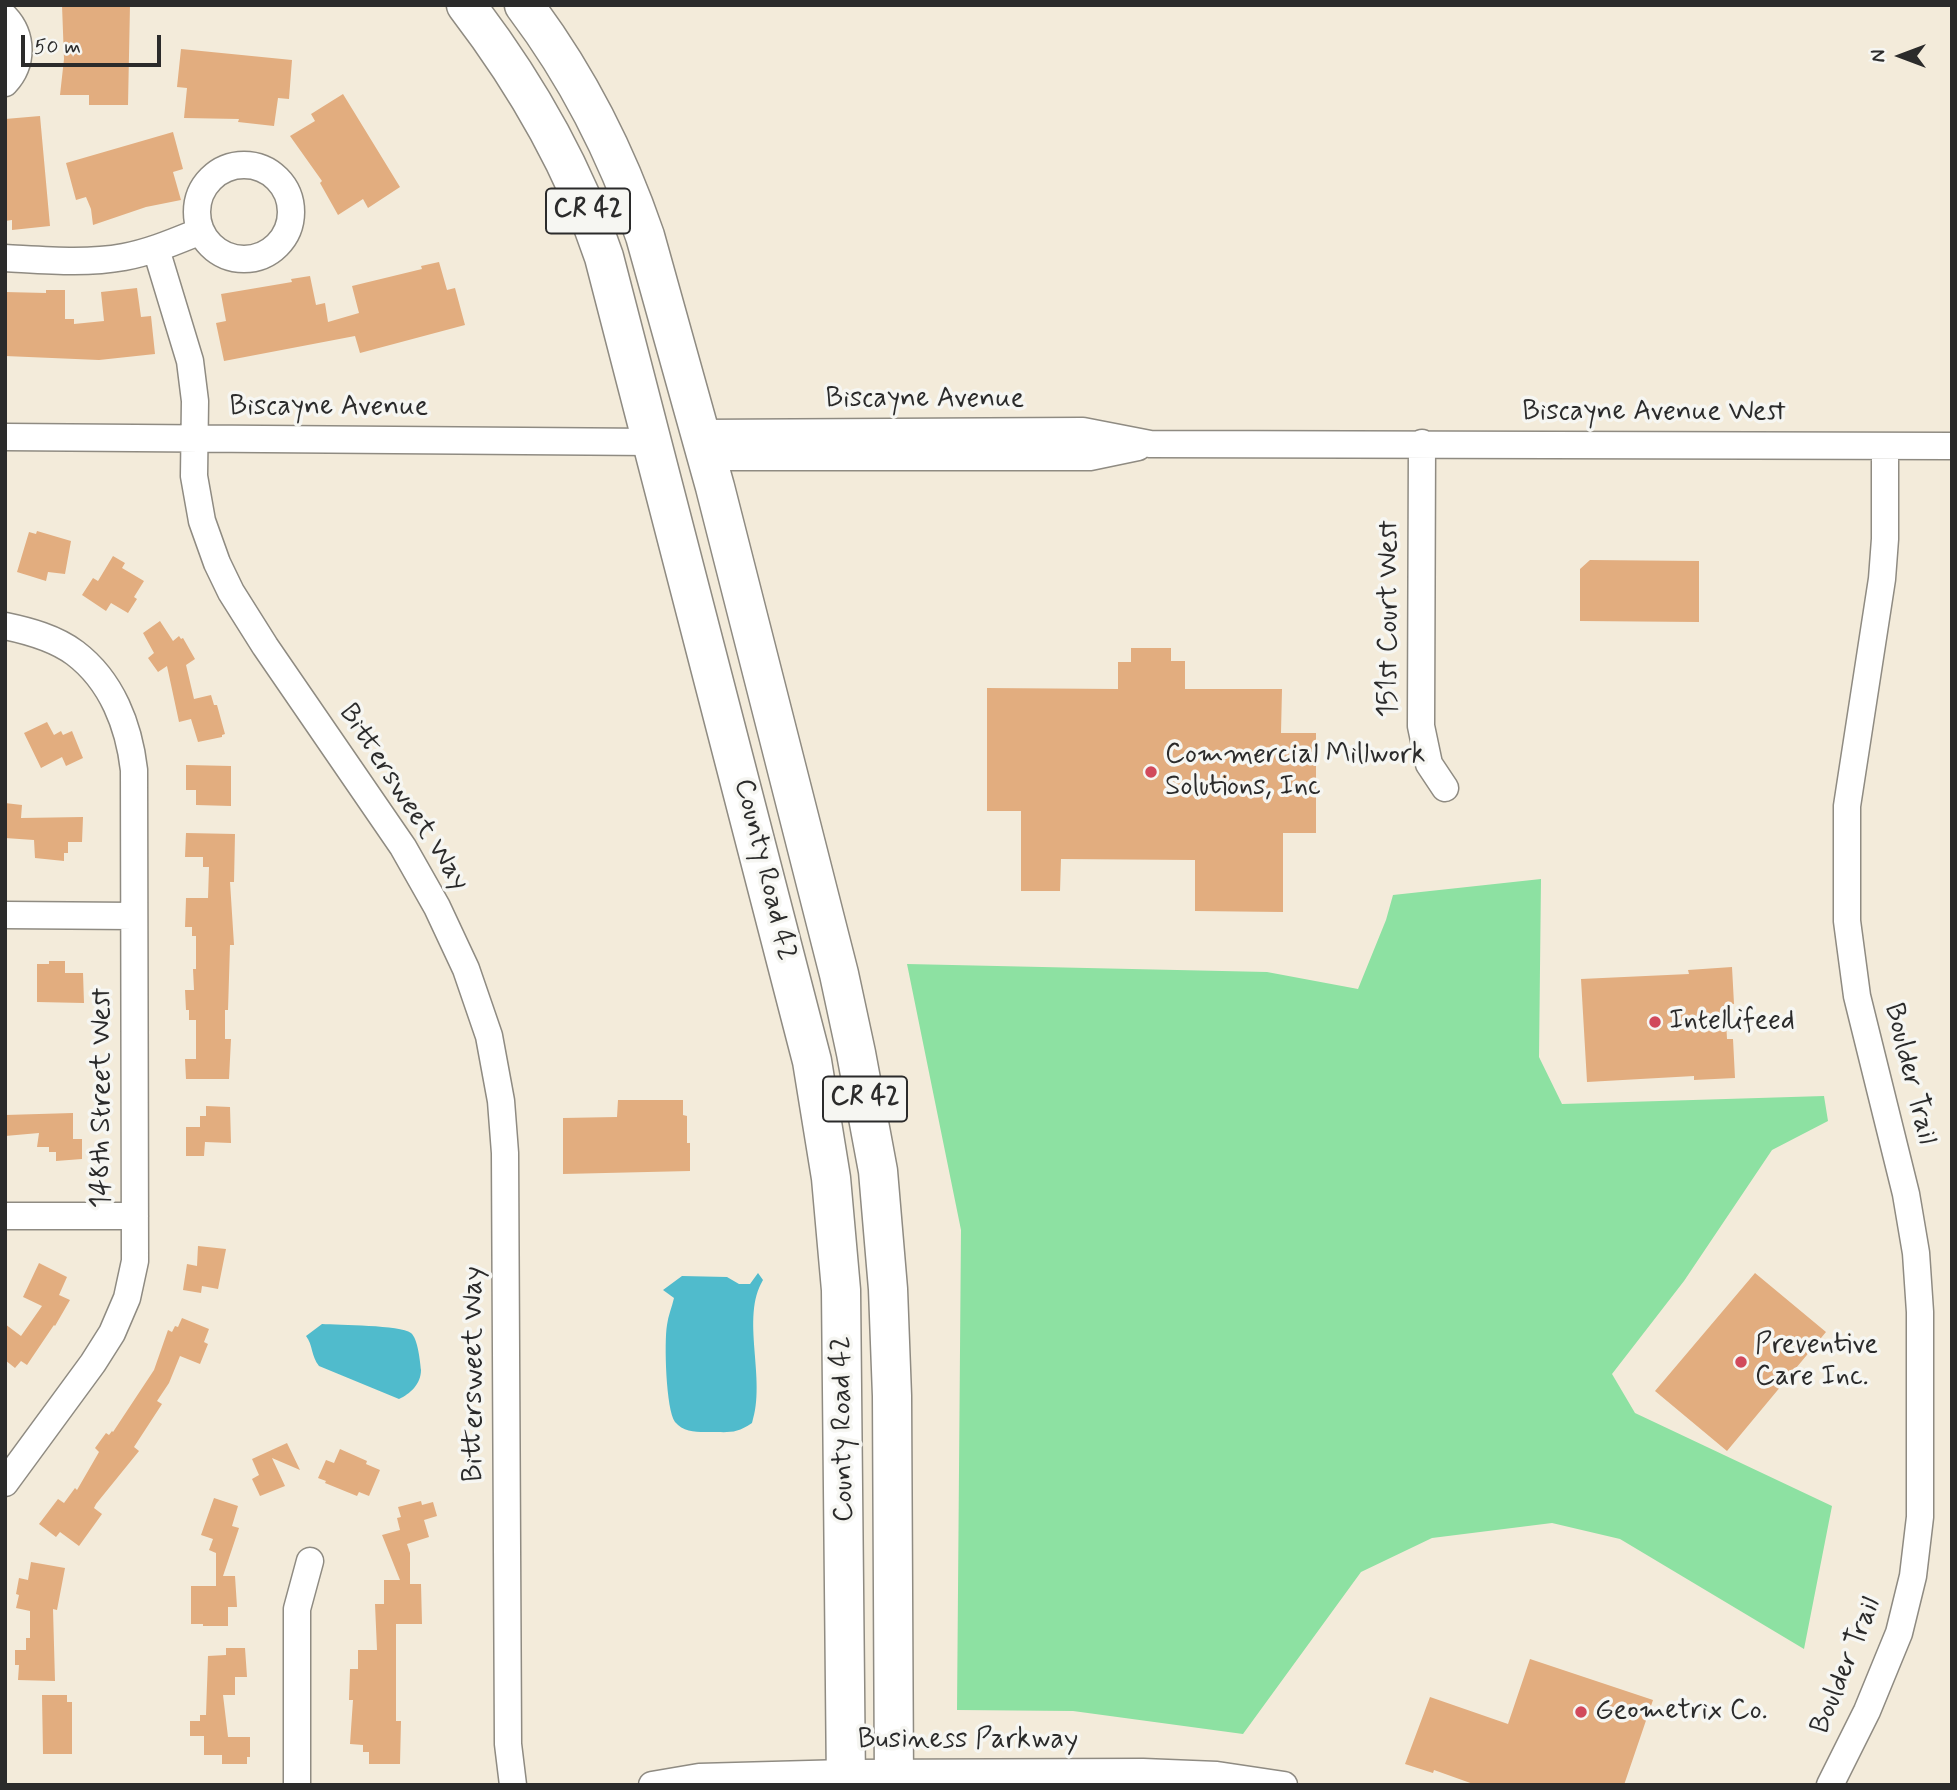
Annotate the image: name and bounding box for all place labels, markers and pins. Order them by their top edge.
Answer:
place label: Commercial Millwork Solutions, Inc [1165,739,1425,805]
marker: Commercial Millwork Solutions, Inc [1143,764,1159,780]
place label: Intellifeed [1669,1005,1795,1039]
marker: Intellifeed [1647,1014,1663,1030]
place label: Preventive Care Inc. [1755,1329,1878,1395]
marker: Preventive Care Inc. [1733,1354,1749,1370]
place label: Geometrix Co. [1595,1695,1767,1729]
marker: Geometrix Co. [1573,1704,1589,1720]

